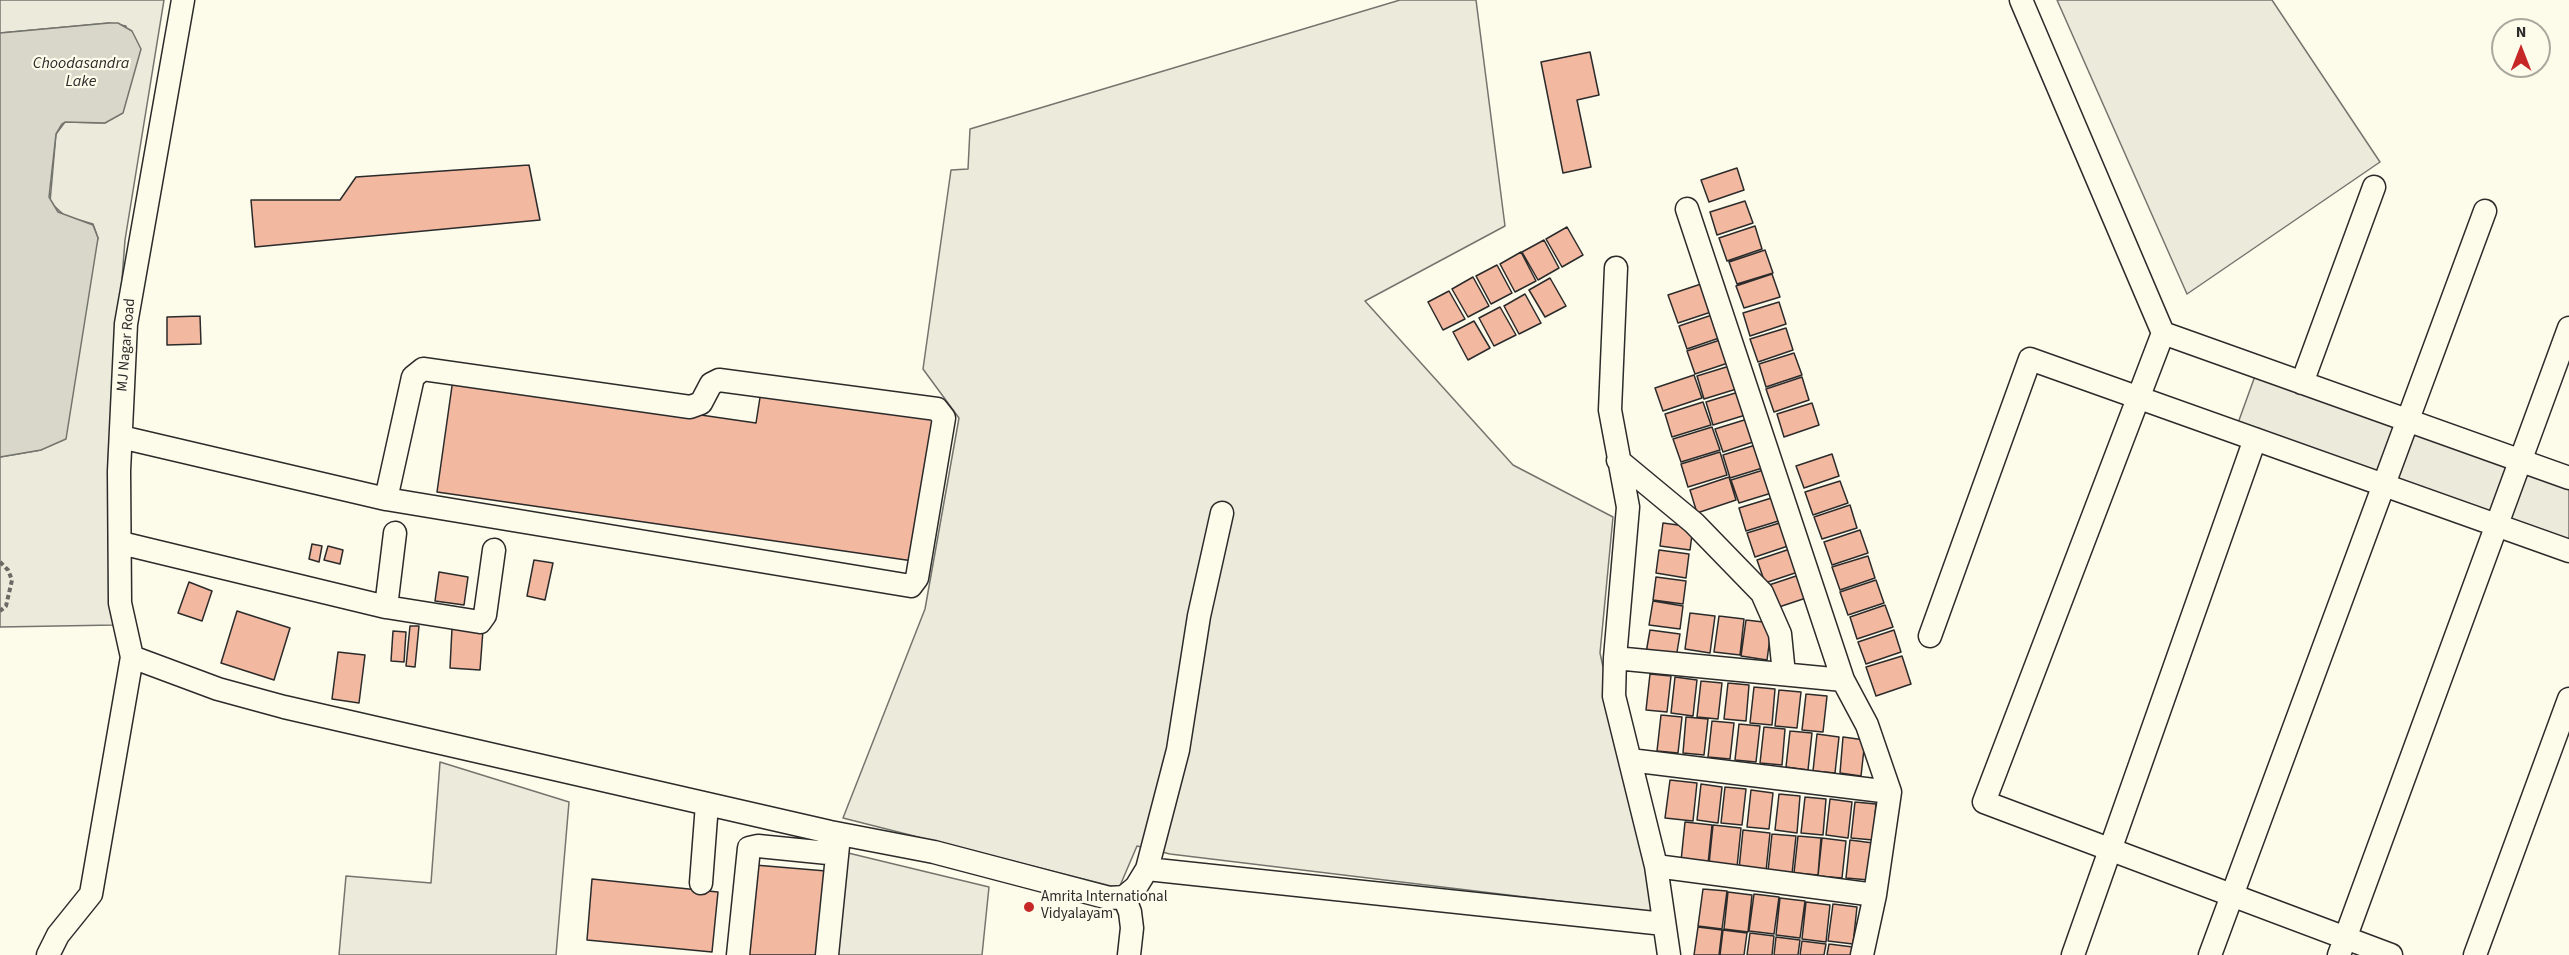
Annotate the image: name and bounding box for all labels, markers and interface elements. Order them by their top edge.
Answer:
north arrow [2491,18,2551,78]
text: N [2516,21,2526,43]
water label: Choodasandra Lake [33,54,129,92]
street label: MJ Nagar Road [114,298,140,392]
place label: Amrita International Vidyalayam [1041,889,1167,924]
marker: Amrita International Vidyalayam [1022,900,1036,914]

